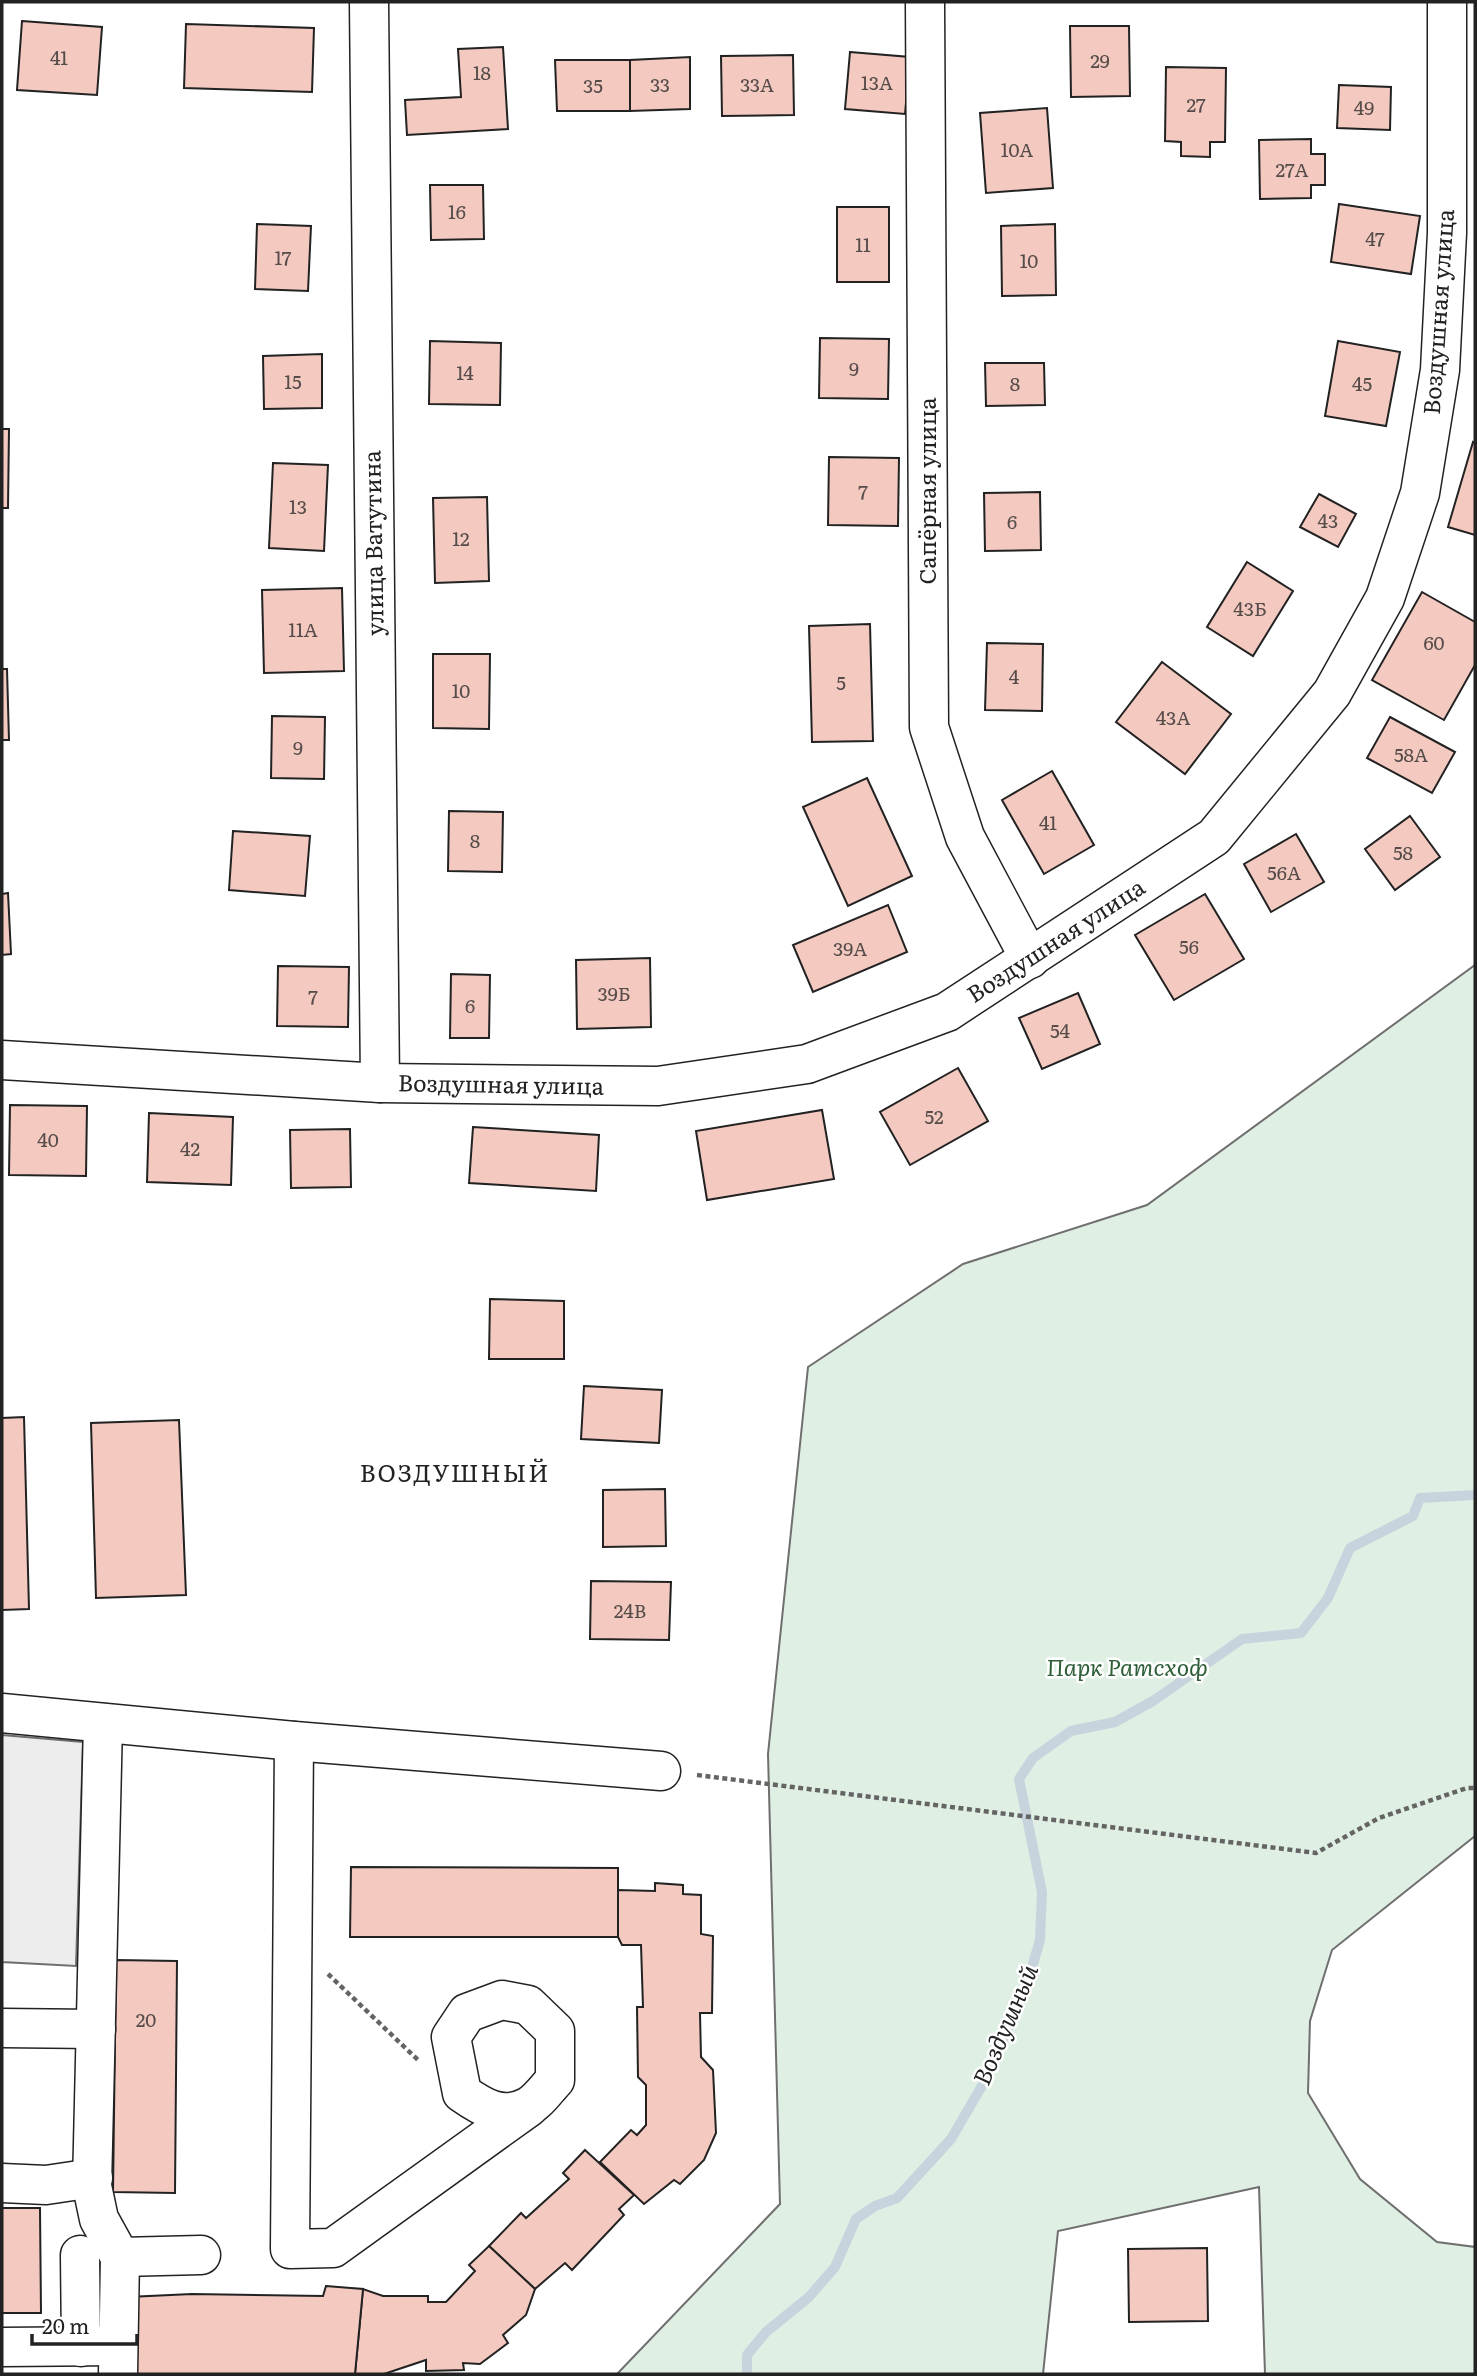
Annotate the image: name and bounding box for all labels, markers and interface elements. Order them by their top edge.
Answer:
house number: 41 [50,43,68,71]
house number: 29 [1090,46,1110,74]
house number: 18 [473,58,491,86]
house number: 13А [861,68,893,96]
house number: 33 [650,70,670,98]
house number: 33А [740,70,774,98]
house number: 35 [583,71,603,99]
house number: 27 [1186,90,1206,118]
house number: 49 [1354,93,1374,121]
house number: 10А [1001,135,1033,163]
house number: 27А [1275,155,1309,183]
house number: 16 [448,197,466,225]
street label: Воздушная улица [1413,207,1461,416]
house number: 47 [1365,224,1385,252]
house number: 11 [855,230,871,258]
house number: 17 [275,243,292,271]
house number: 10 [1020,246,1038,274]
house number: 9 [849,354,859,382]
house number: 14 [456,358,474,386]
house number: 15 [284,367,302,395]
house number: 8 [1010,369,1020,397]
house number: 45 [1352,369,1372,397]
street label: Сапёрная улица [909,397,943,585]
street label: улица Ватутина [353,449,391,636]
house number: 7 [858,477,868,505]
house number: 13 [289,492,307,520]
house number: 43 [1318,506,1338,534]
house number: 6 [1007,507,1017,535]
house number: 12 [452,524,470,552]
house number: 43Б [1233,594,1267,622]
house number: 11А [288,615,318,643]
house number: 60 [1423,628,1445,656]
house number: 4 [1009,662,1020,690]
house number: 5 [836,668,846,696]
house number: 10 [452,676,470,704]
house number: 43А [1156,703,1190,731]
house number: 9 [293,733,303,761]
house number: 58А [1394,740,1428,768]
house number: 41 [1039,808,1057,836]
house number: 8 [470,826,480,854]
house number: 58 [1393,838,1413,866]
house number: 56А [1267,858,1301,886]
street label: Воздушная улица [959,869,1151,1010]
house number: 56 [1179,932,1199,960]
house number: 39А [833,934,867,962]
house number: 39Б [598,979,630,1007]
house number: 7 [308,982,318,1010]
house number: 6 [465,991,475,1019]
house number: 54 [1050,1016,1071,1044]
street label: Воздушная улица [398,1064,605,1102]
house number: 52 [924,1102,944,1130]
house number: 40 [37,1125,59,1153]
house number: 42 [180,1134,200,1162]
district label: ВОЗДУШНЫЙ [360,1454,550,1489]
house number: 24В [614,1596,646,1624]
park label: Парк Ратсхоф [1046,1649,1208,1683]
water label: Воздушный [962,1957,1045,2090]
house number: 20 [136,2005,156,2033]
scale bar [32,2302,136,2346]
text: 20 m [42,2309,89,2340]

